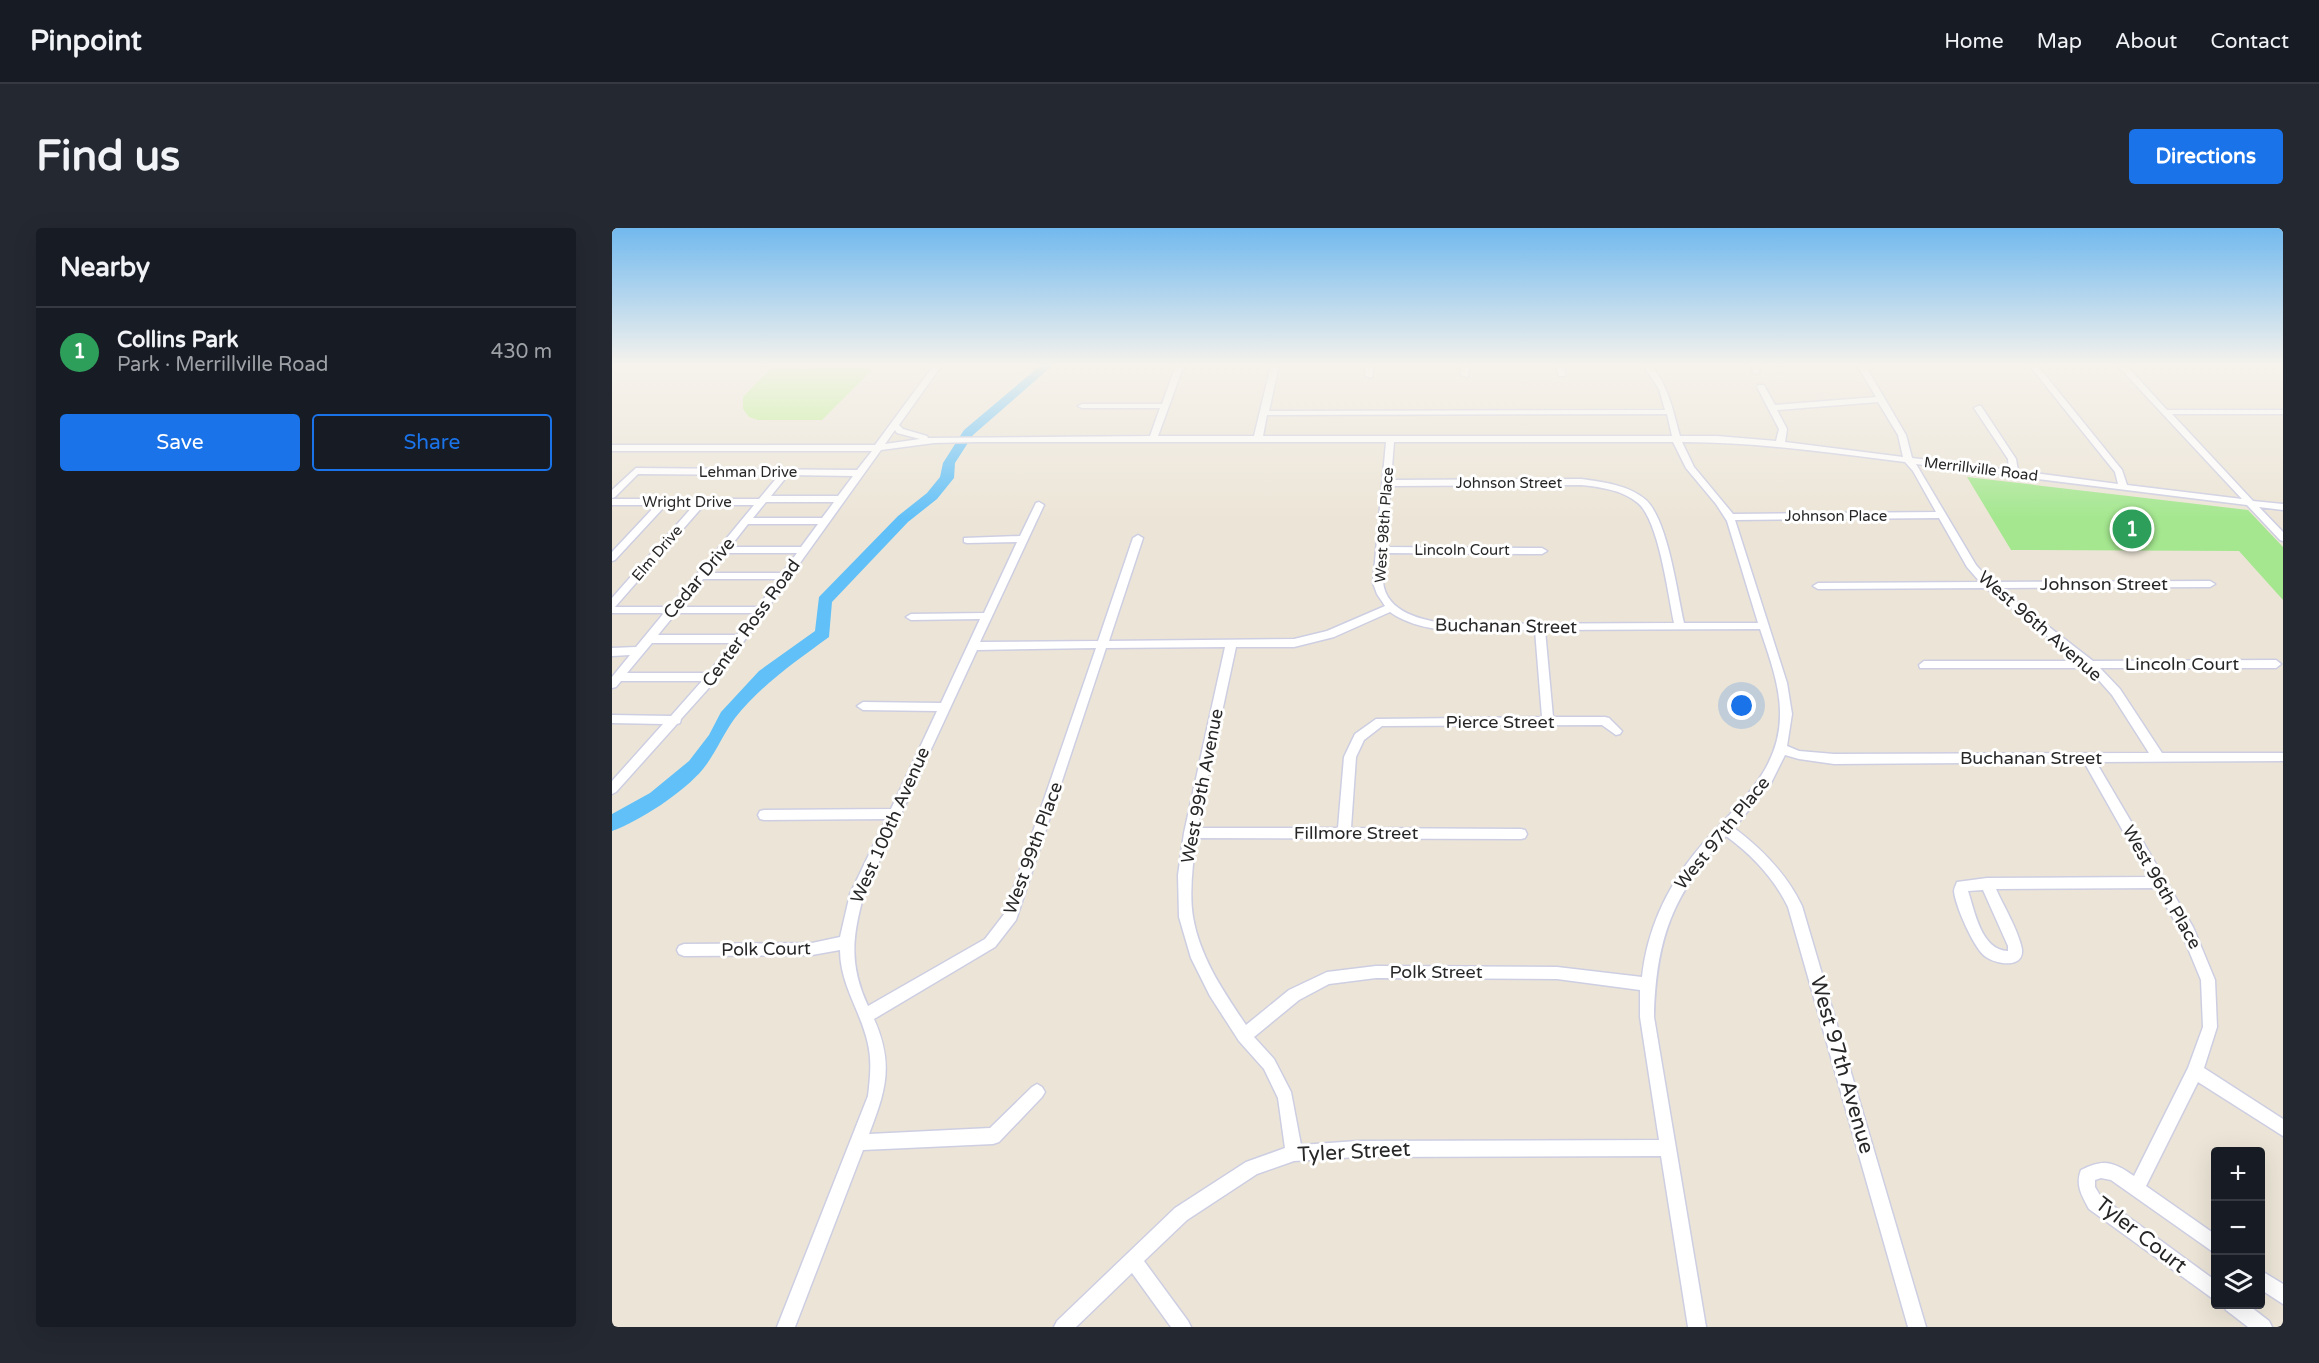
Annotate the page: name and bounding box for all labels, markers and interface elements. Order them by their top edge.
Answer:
text: Pinpoint [30,24,142,58]
text: Home [1944,29,2004,54]
text: Map [2037,29,2082,54]
text: About [2115,29,2177,54]
text: Contact [2210,29,2289,54]
button: Directions [2129,129,2283,184]
text: Find us [36,131,180,182]
text: Nearby [60,252,150,283]
text: Collins Park [117,327,238,353]
text: 1 [73,340,86,364]
text: 430 m [491,340,552,364]
text: Park · Merrillville Road [117,353,328,377]
button: Save [60,414,300,471]
button: Share [312,414,552,471]
street label: Merrillville Road [1923,453,2039,485]
street label: Lehman Drive [699,463,797,481]
street label: West 98th Place [1371,467,1397,583]
street label: Johnson Street [1456,474,1563,492]
street label: Wright Drive [642,493,732,511]
pin: 1 [2112,506,2152,552]
street label: Johnson Place [1785,507,1887,525]
street label: Elm Drive [628,521,686,585]
street label: Cedar Drive [658,533,740,623]
street label: Lincoln Court [1414,541,1510,559]
street label: Center Ross Road [697,555,805,691]
street label: West 96th Avenue [1973,566,2107,686]
street label: Johnson Street [2040,573,2168,595]
street label: Buchanan Street [1435,614,1577,638]
street label: Lincoln Court [2125,653,2239,675]
your location [1727,691,1756,720]
street label: West 99th Avenue [1176,707,1228,865]
street label: Pierce Street [1445,711,1555,733]
street label: West 100th Avenue [846,744,934,906]
street label: Buchanan Street [1960,747,2102,769]
street label: West 97th Place [1670,772,1774,894]
street label: West 99th Place [999,779,1067,917]
street label: West 96th Place [2118,821,2206,953]
street label: Fillmore Street [1294,822,1418,844]
street label: Polk Court [721,937,811,961]
street label: Polk Street [1389,961,1483,983]
street label: West 97th Avenue [1805,973,1879,1157]
street label: Tyler Street [1297,1137,1411,1167]
map controls [2211,1147,2265,1309]
button: + [2211,1147,2265,1201]
street label: Tyler Court [2090,1192,2192,1278]
button: − [2211,1201,2265,1255]
button: layers [2211,1255,2265,1309]

